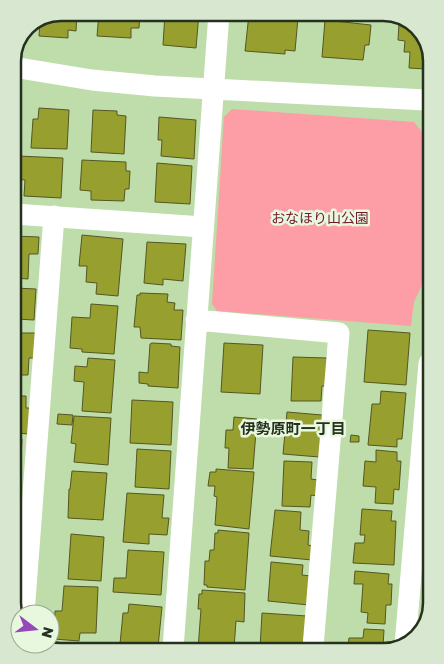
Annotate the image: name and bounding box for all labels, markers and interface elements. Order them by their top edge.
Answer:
park label: おなほり山公園 [271,209,369,226]
district label: 伊勢原町一丁目 [240,419,346,437]
north arrow [10,604,60,654]
text: N [38,625,58,640]

